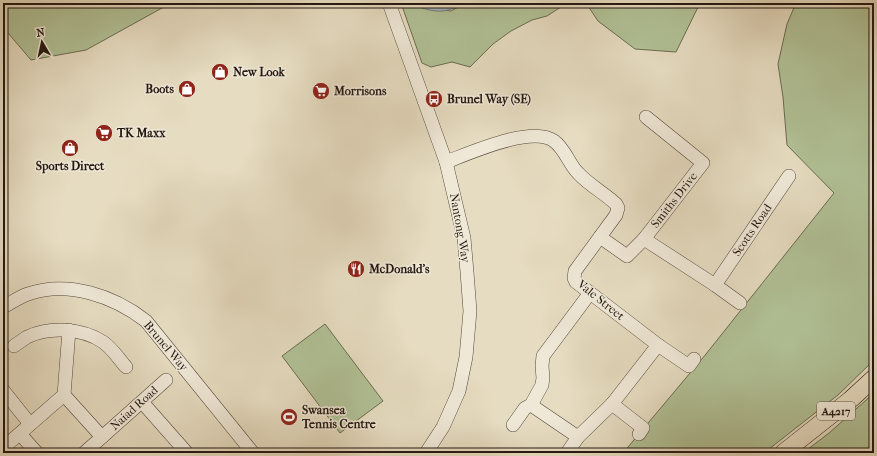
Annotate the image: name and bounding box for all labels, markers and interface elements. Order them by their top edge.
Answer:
north arrow [22,22,62,62]
text: N [35,25,46,40]
shop icon: New Look [210,62,230,82]
place label: New Look [233,65,286,79]
shop icon: Boots [177,79,197,99]
supermarket icon: Morrisons [311,81,331,101]
place label: Boots [145,82,175,96]
place label: Morrisons [333,84,387,98]
bus stop icon: Brunel Way (SE) [424,89,444,109]
place label: Brunel Way (SE) [447,92,531,107]
supermarket icon: TK Maxx [94,123,114,143]
place label: TK Maxx [116,126,166,140]
shop icon: Sports Direct [60,138,80,158]
place label: Sports Direct [36,159,105,174]
street label: Smiths Drive [648,169,700,231]
street label: Nantong Way [447,192,473,264]
street label: Scotts Road [729,201,775,259]
restaurant icon: McDonald's [346,259,366,279]
place label: McDonald's [368,262,430,276]
street label: Vale Street [574,276,628,324]
street label: Brunel Way [141,318,191,374]
street label: Naiad Road [107,383,161,433]
road number: A4217 [817,402,855,420]
place label: Swansea Tennis Centre [301,403,376,431]
sports icon: Swansea Tennis Centre [279,407,299,427]

